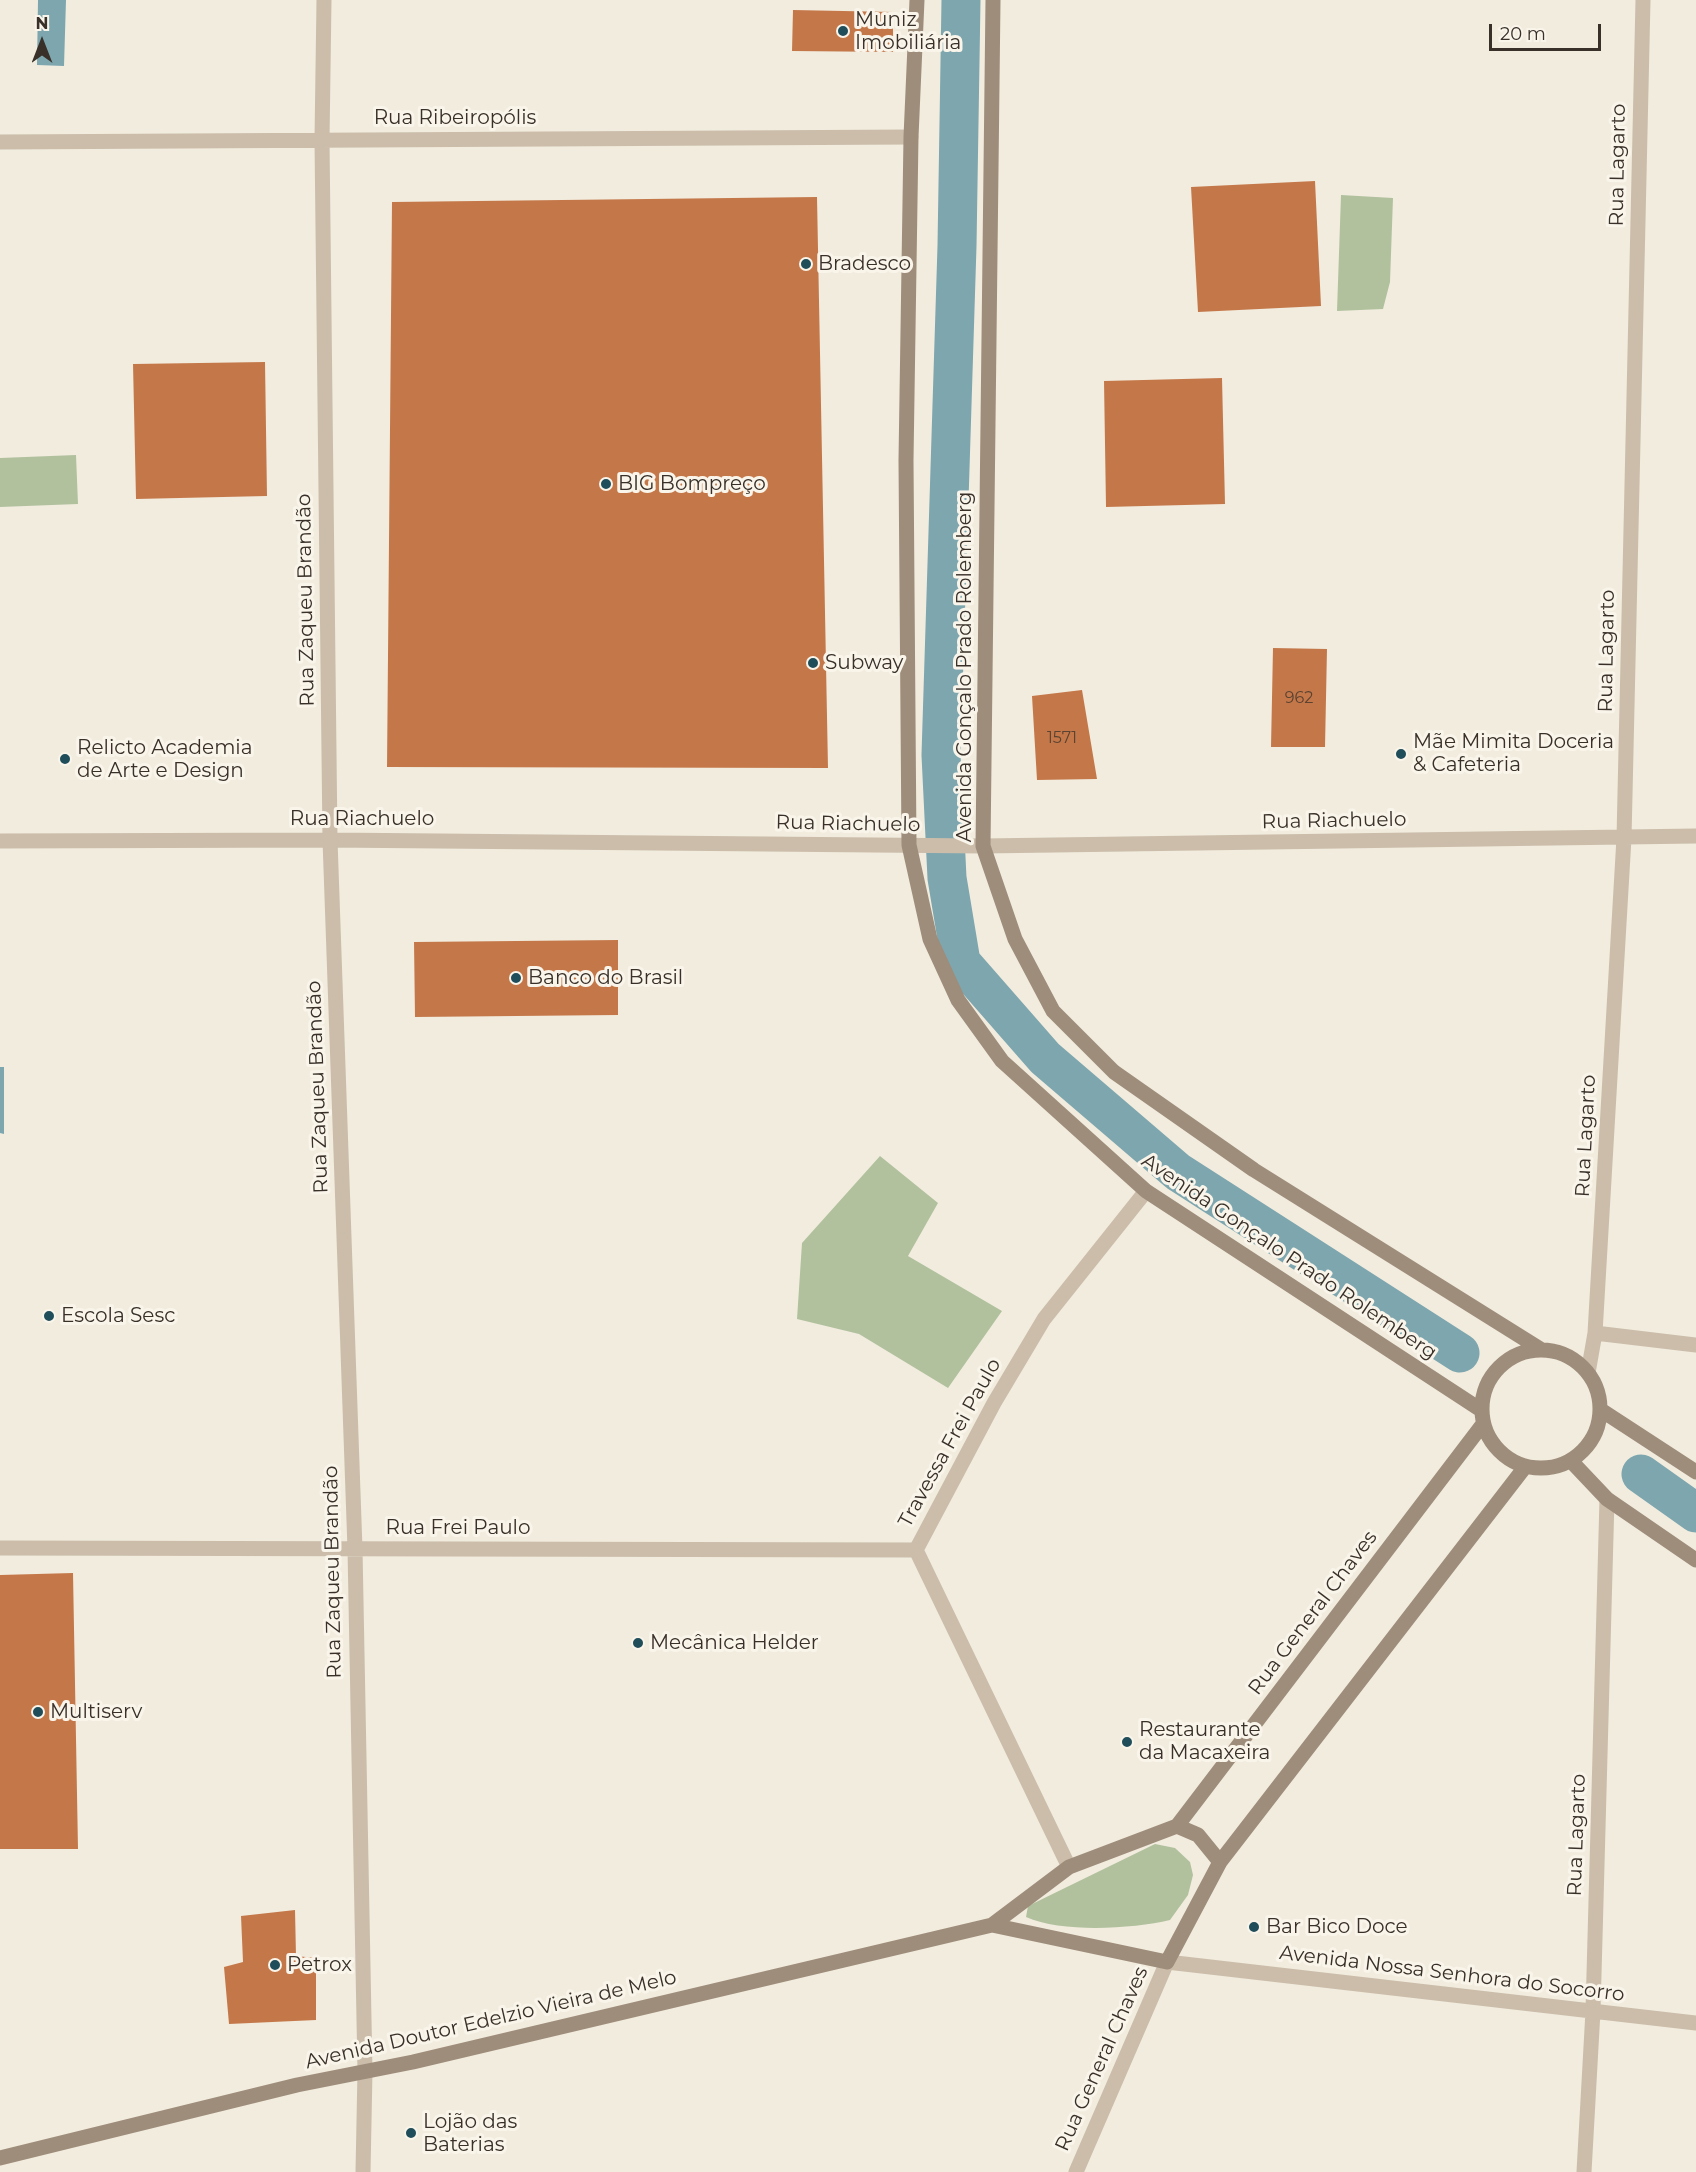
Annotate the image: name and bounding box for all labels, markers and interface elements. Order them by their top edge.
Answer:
place label: Muniz Imobiliária [855,8,961,55]
north arrow [12,12,72,72]
scale bar [1492,12,1604,50]
text: N [36,14,48,33]
text: 20 m [1500,23,1546,45]
marker: Muniz Imobiliária [836,24,850,38]
street label: Rua Lagarto [1605,103,1631,227]
street label: Rua Ribeiropólis [374,106,536,130]
place label: Bradesco [818,252,911,276]
marker: Bradesco [799,257,813,271]
place label: BIG Bompreço [618,472,766,496]
marker: BIG Bompreço [599,477,613,491]
street label: Avenida Gonçalo Prado Rolemberg [953,492,977,842]
street label: Rua Zaqueu Brandão [292,493,320,707]
street label: Rua Lagarto [1594,589,1620,713]
place label: Subway [825,651,903,675]
marker: Subway [806,656,820,670]
house number: 962 [1285,688,1313,708]
house number: 1571 [1047,728,1077,748]
place label: Mãe Mimita Doceria & Cafeteria [1413,730,1614,777]
place label: Relicto Academia de Arte e Design [77,736,253,783]
marker: Mãe Mimita Doceria & Cafeteria [1394,747,1408,761]
marker: Relicto Academia de Arte e Design [58,752,72,766]
street label: Rua Riachuelo [290,807,434,831]
street label: Rua Riachuelo [1261,808,1407,834]
street label: Rua Riachuelo [775,811,921,837]
place label: Banco do Brasil [528,966,683,990]
marker: Banco do Brasil [509,971,523,985]
street label: Rua Zaqueu Brandão [302,980,334,1194]
street label: Rua Lagarto [1571,1074,1601,1198]
street label: Avenida Gonçalo Prado Rolemberg [1137,1149,1441,1365]
place label: Escola Sesc [61,1304,175,1328]
marker: Escola Sesc [42,1309,56,1323]
street label: Travessa Frei Paulo [894,1354,1006,1532]
street label: Rua Zaqueu Brandão [319,1465,347,1679]
street label: Rua Frei Paulo [385,1516,531,1540]
street label: Rua General Chaves [1243,1526,1383,1700]
place label: Mecânica Helder [650,1631,819,1655]
marker: Mecânica Helder [631,1636,645,1650]
place label: Multiserv [50,1700,142,1724]
marker: Multiserv [31,1705,45,1719]
place label: Restaurante da Macaxeira [1139,1718,1270,1765]
marker: Restaurante da Macaxeira [1120,1735,1134,1749]
street label: Rua Lagarto [1563,1773,1591,1897]
place label: Bar Bico Doce [1266,1915,1408,1939]
marker: Bar Bico Doce [1247,1920,1261,1934]
street label: Avenida Nossa Senhora do Socorro [1278,1941,1626,2007]
place label: Petrox [287,1953,352,1977]
marker: Petrox [268,1958,282,1972]
street label: Rua General Chaves [1050,1963,1154,2155]
street label: Avenida Doutor Edelzio Vieira de Melo [303,1966,679,2074]
place label: Lojão das Baterias [423,2110,517,2157]
marker: Lojão das Baterias [404,2126,418,2140]

